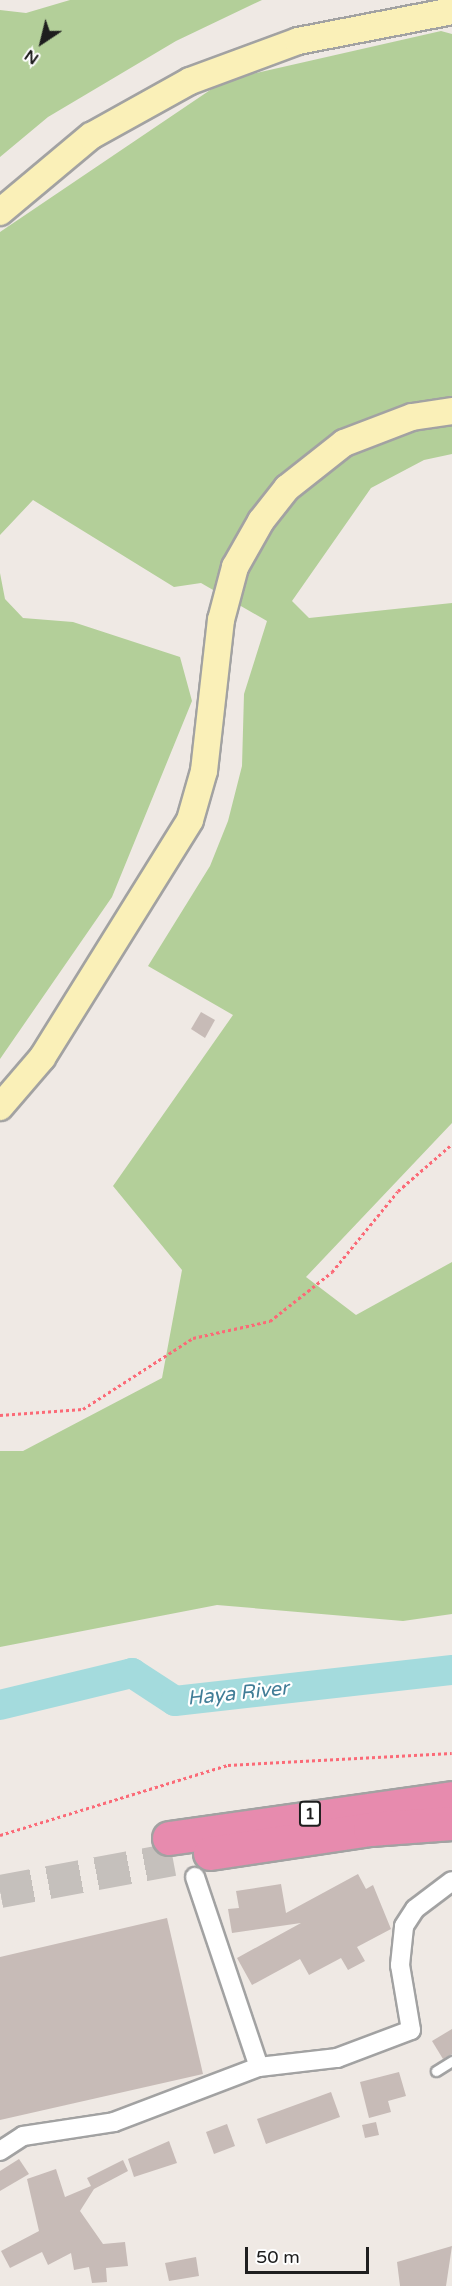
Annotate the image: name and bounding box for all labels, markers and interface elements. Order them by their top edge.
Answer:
north arrow [12,12,72,72]
text: N [21,45,43,69]
water label: Haya River [186,1677,290,1711]
road number: 1 [298,1801,322,1827]
scale bar [248,2235,372,2273]
text: 50 m [256,2246,300,2268]

